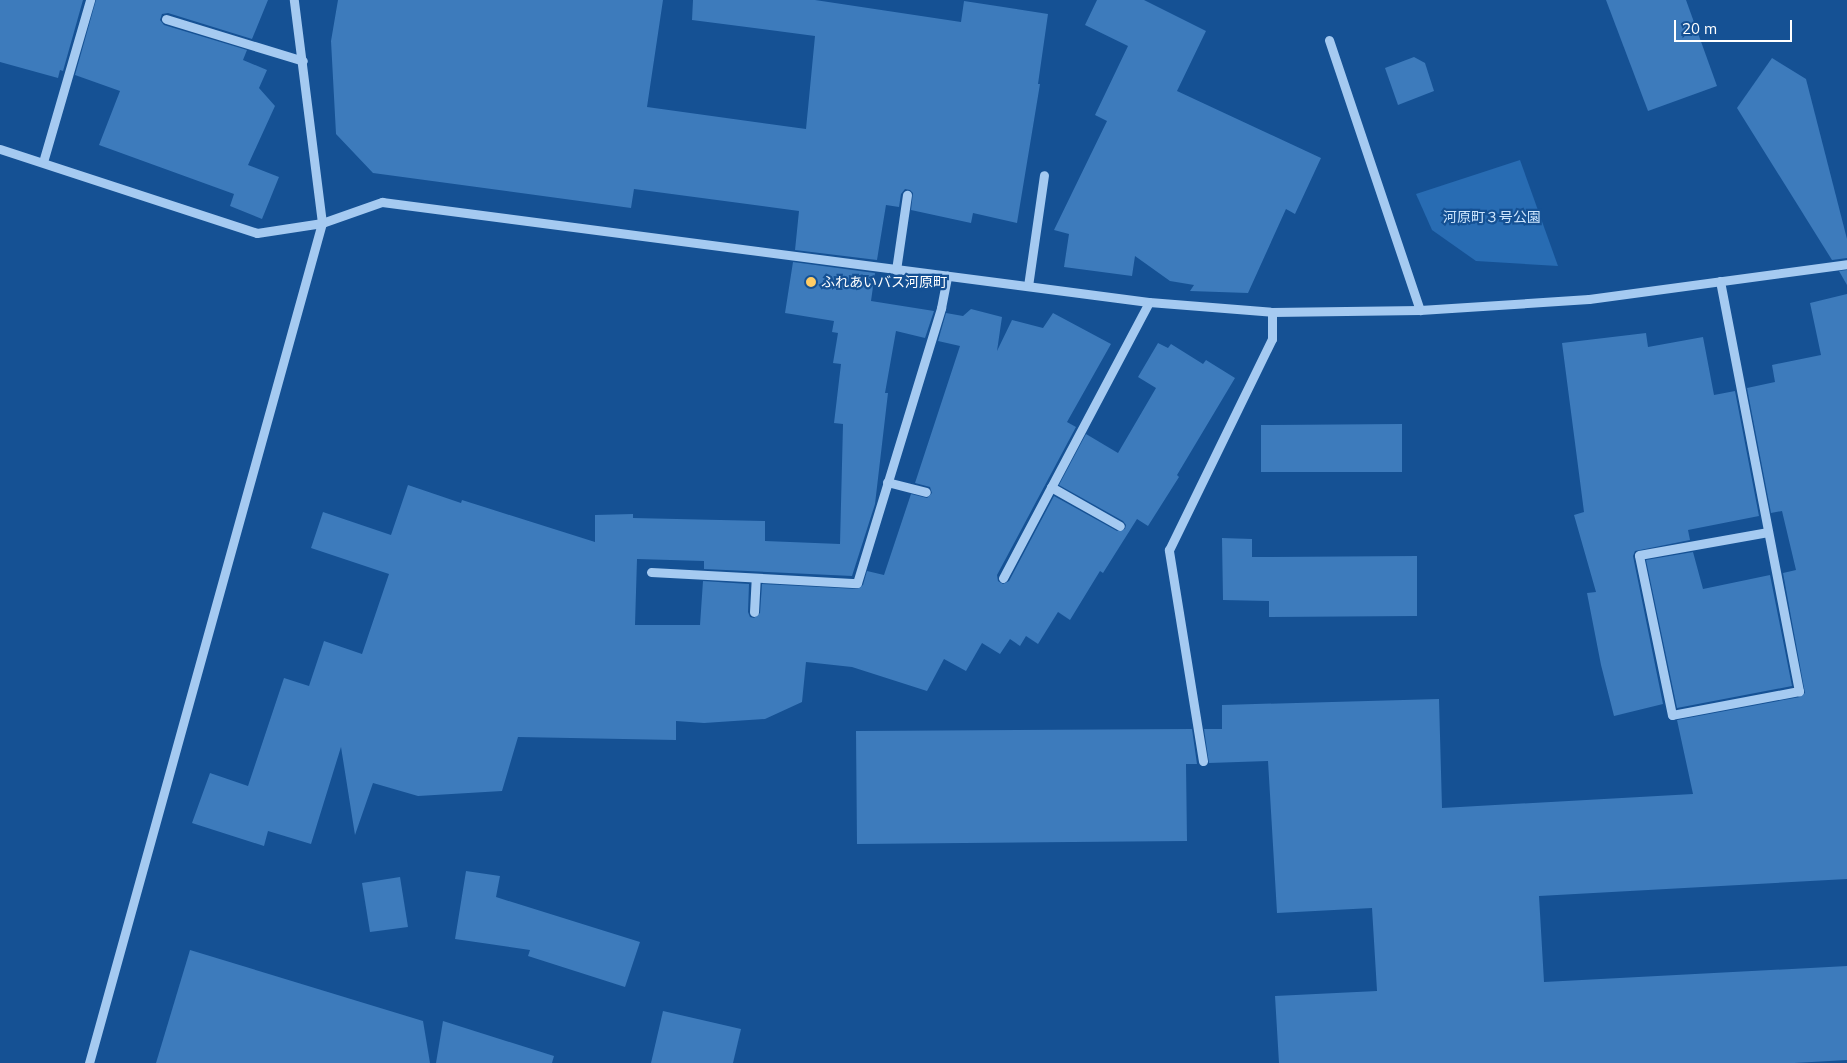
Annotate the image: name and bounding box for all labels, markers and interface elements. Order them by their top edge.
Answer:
scale bar [1677,10,1794,42]
text: 20 m [1682,19,1717,38]
park label: 河原町３号公園 [1443,209,1541,225]
place label: ふれあいバス河原町 [821,274,947,290]
marker: ふれあいバス河原町 [805,276,817,288]

